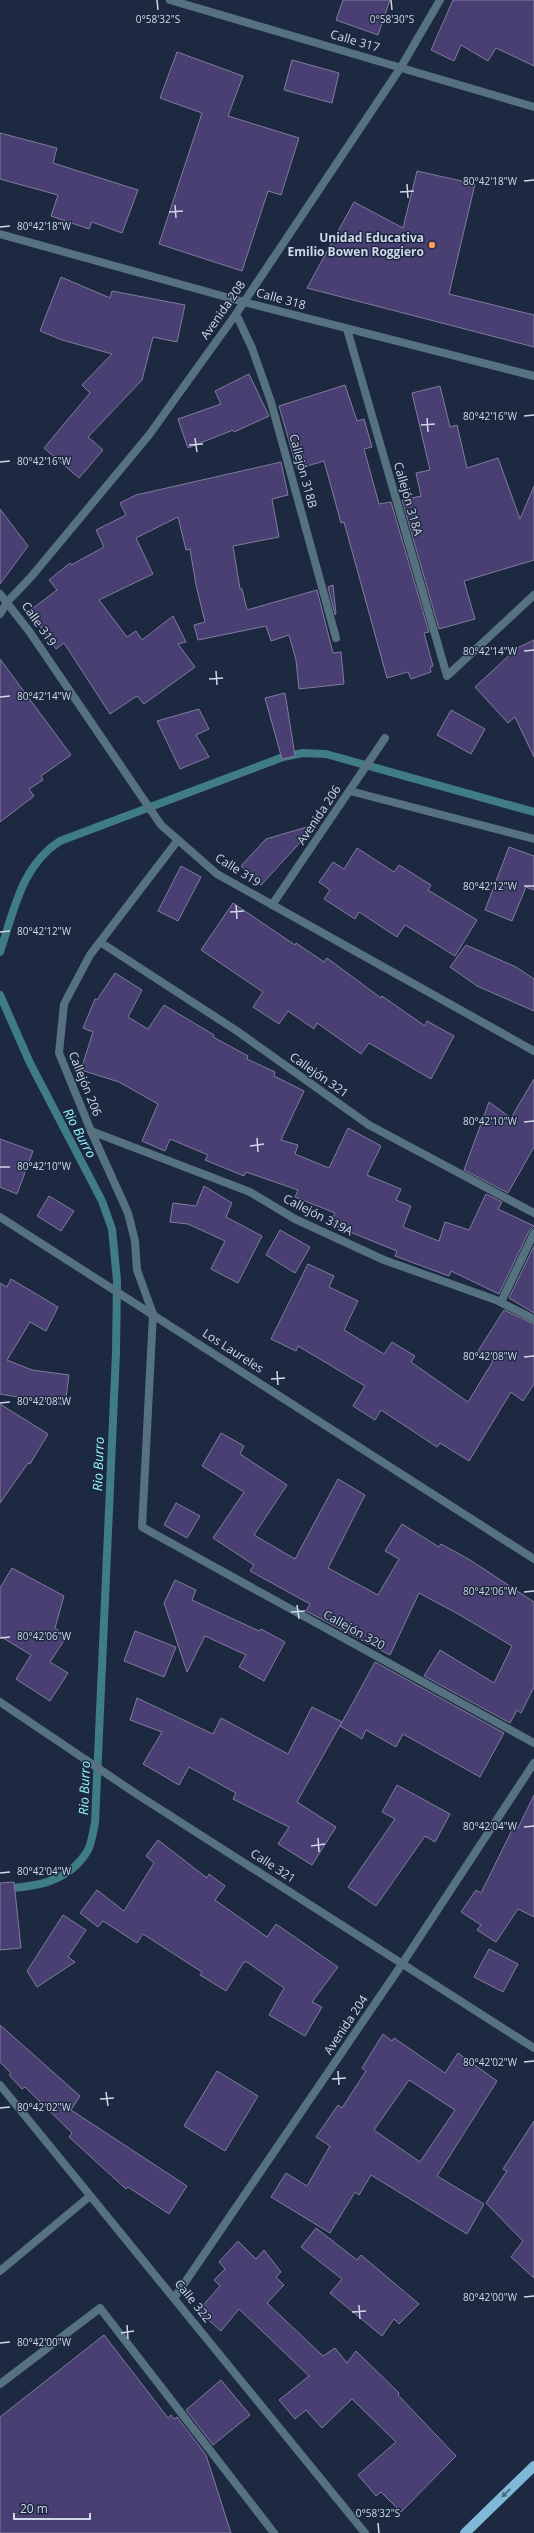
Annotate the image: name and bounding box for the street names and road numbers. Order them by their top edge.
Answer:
street label: Calle 317 [328,25,382,56]
street label: Avenida 208 [196,277,249,343]
street label: Calle 318 [254,284,308,313]
street label: Callejón 318B [285,432,322,510]
street label: Callejón 318A [390,460,427,538]
street label: Calle 319 [18,598,61,649]
street label: Avenida 206 [292,781,345,848]
street label: Calle 319 [212,849,264,890]
street label: Callejón 321 [286,1048,352,1101]
street label: Callejón 206 [65,1049,106,1119]
street label: Callejón 319A [281,1190,356,1240]
street label: Los Laureles [199,1324,267,1377]
street label: Callejón 320 [320,1606,388,1654]
street label: Calle 321 [247,1845,299,1887]
street label: Avenida 204 [319,1991,372,2058]
street label: Calle 322 [171,2276,216,2326]

